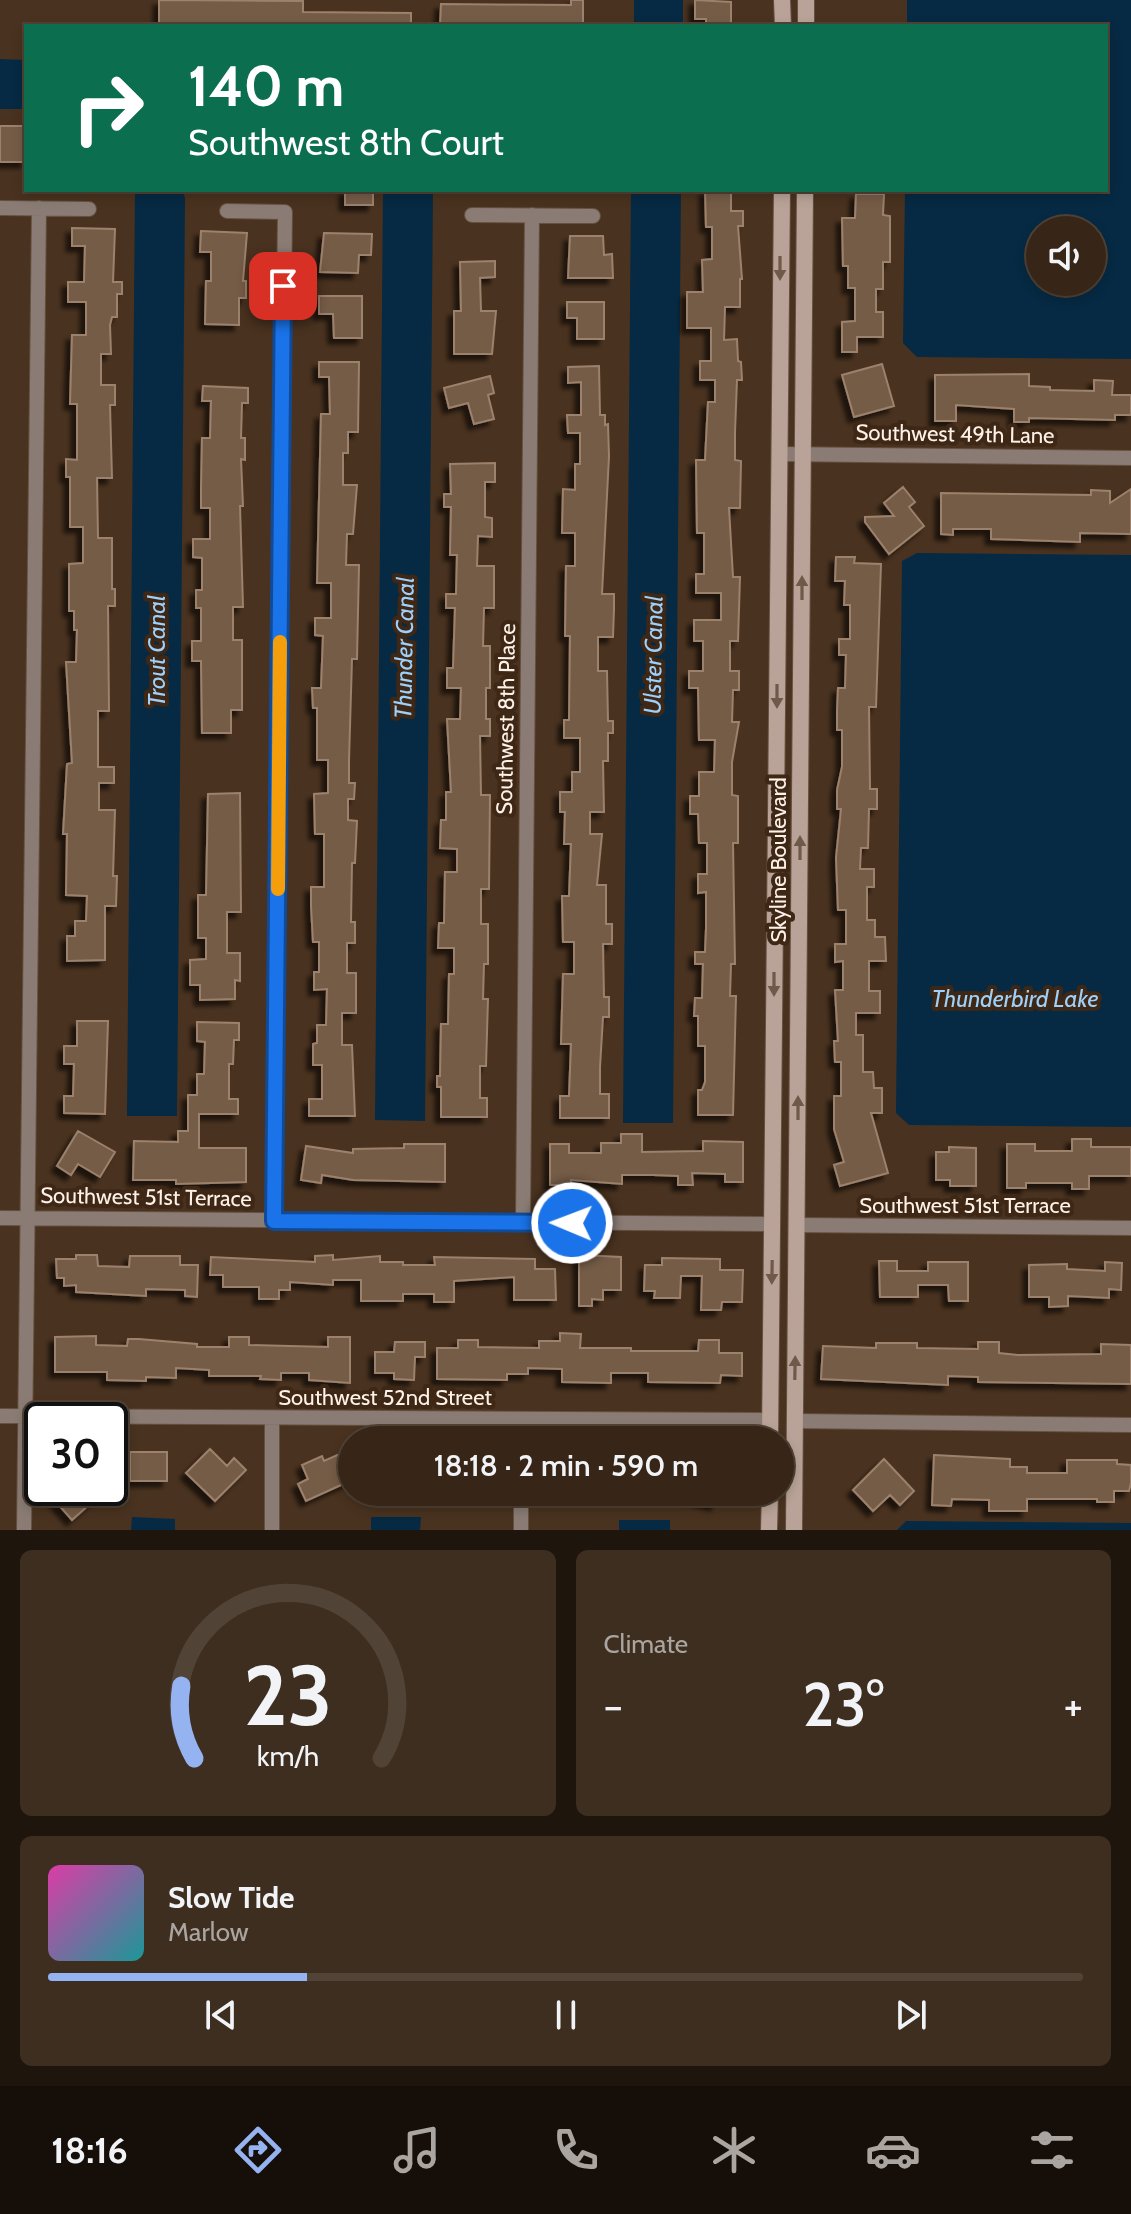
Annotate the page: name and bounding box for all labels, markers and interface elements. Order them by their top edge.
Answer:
text: 140 m [188,52,344,120]
icon: right [56,56,160,160]
text: Southwest 8th Court [188,120,504,164]
map controls [1026,216,1106,296]
button: sound [1026,216,1106,296]
pin [249,252,317,320]
one-way arrow [774,256,786,281]
icon: arrive [261,264,305,308]
street label: Southwest 49th Lane [855,419,1055,449]
one-way arrow [796,575,808,600]
water label: Thunder Canal [388,576,420,719]
water label: Trout Canal [142,595,171,707]
water label: Ulster Canal [637,595,669,715]
street label: Southwest 8th Place [491,623,521,815]
one-way arrow [771,684,783,709]
street label: Skyline Boulevard [765,777,792,943]
one-way arrow [794,835,806,860]
one-way arrow [768,972,780,997]
water label: Thunderbird Lake [932,984,1098,1013]
one-way arrow [792,1095,804,1120]
position arrow [530,1181,614,1265]
street label: Southwest 51st Terrace [40,1182,252,1212]
street label: Southwest 51st Terrace [859,1192,1071,1219]
one-way arrow [766,1260,778,1285]
one-way arrow [789,1355,802,1380]
street label: Southwest 52nd Street [278,1384,492,1411]
speed limit sign: 30 [24,1402,128,1506]
text: 18:18 · 2 min · 590 m [434,1447,698,1484]
text: Climate [604,1628,688,1660]
text: 23 [243,1645,332,1746]
text: 23° [803,1668,884,1741]
text: − [604,1679,623,1732]
text: + [1064,1679,1083,1732]
text: km/h [256,1738,319,1773]
text: Slow Tide [168,1879,295,1916]
text: Marlow [168,1916,249,1948]
icon: previous [199,1993,243,2037]
icon: pause [544,1993,588,2037]
icon: next [889,1993,933,2037]
icon: directions [230,2122,286,2178]
icon: music [389,2122,445,2178]
icon: phone [548,2122,604,2178]
icon: climate [706,2122,762,2178]
icon: car [865,2122,921,2178]
icon: filters [1024,2122,1080,2178]
text: 18:16 [51,2128,128,2172]

